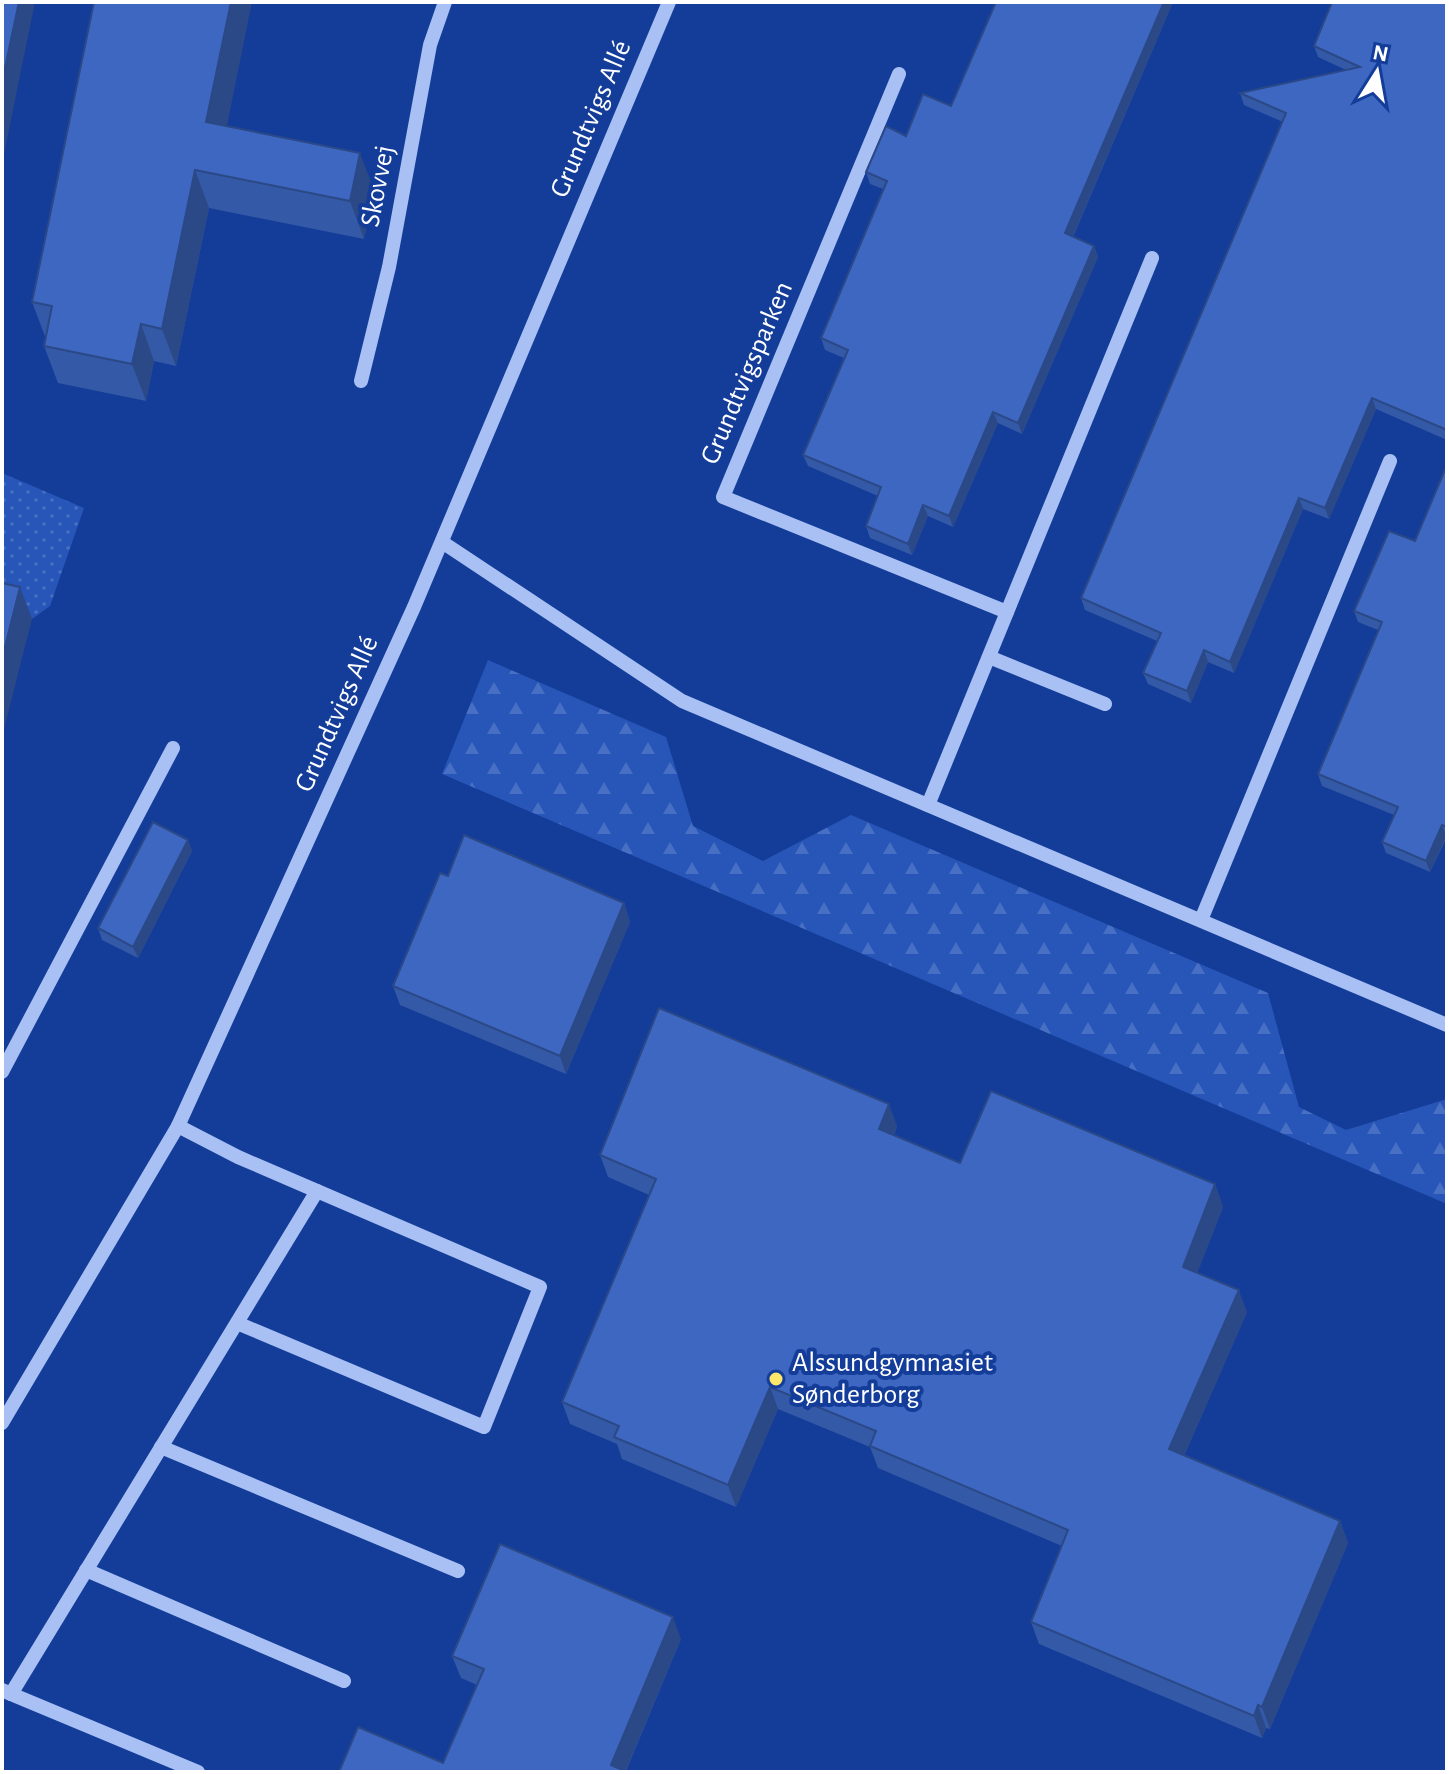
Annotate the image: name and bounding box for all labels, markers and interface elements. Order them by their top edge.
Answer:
north arrow [1337,32,1417,112]
street label: Grundtvigs Allé [545,37,637,201]
text: N [1371,41,1390,66]
street label: Skovvej [356,143,400,229]
street label: Grundtvigsparken [696,278,798,468]
street label: Grundtvigs Allé [290,632,384,796]
place label: Alssundgymnasiet Sønderborg [792,1349,993,1409]
marker: Alssundgymnasiet Sønderborg [767,1370,785,1388]

